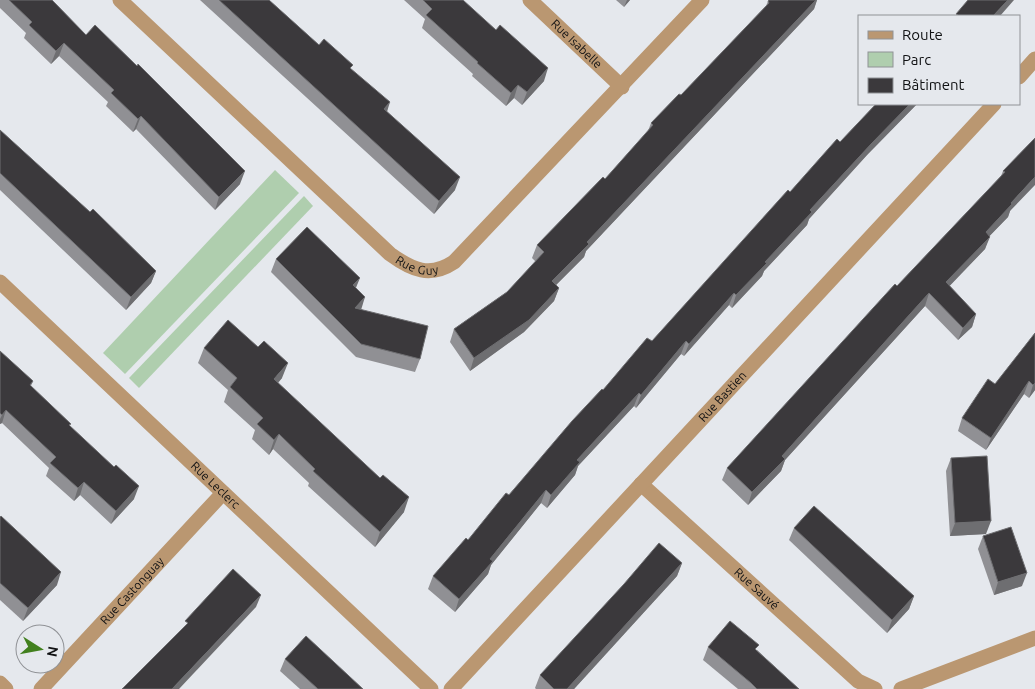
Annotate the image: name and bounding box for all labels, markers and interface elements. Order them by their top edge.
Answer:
legend [858,15,1020,105]
street label: Rue Isabelle [549,17,605,71]
text: Route [902,26,943,43]
text: Parc [902,51,931,68]
text: Bâtiment [902,76,965,93]
street label: Rue Guy [394,253,439,277]
street label: Rue Bastien [696,368,749,424]
street label: Rue Leclerc [189,459,243,511]
street label: Rue Castonguay [98,554,166,627]
street label: Rue Sauvé [732,565,782,612]
north arrow [15,624,65,674]
text: N [44,645,62,658]

